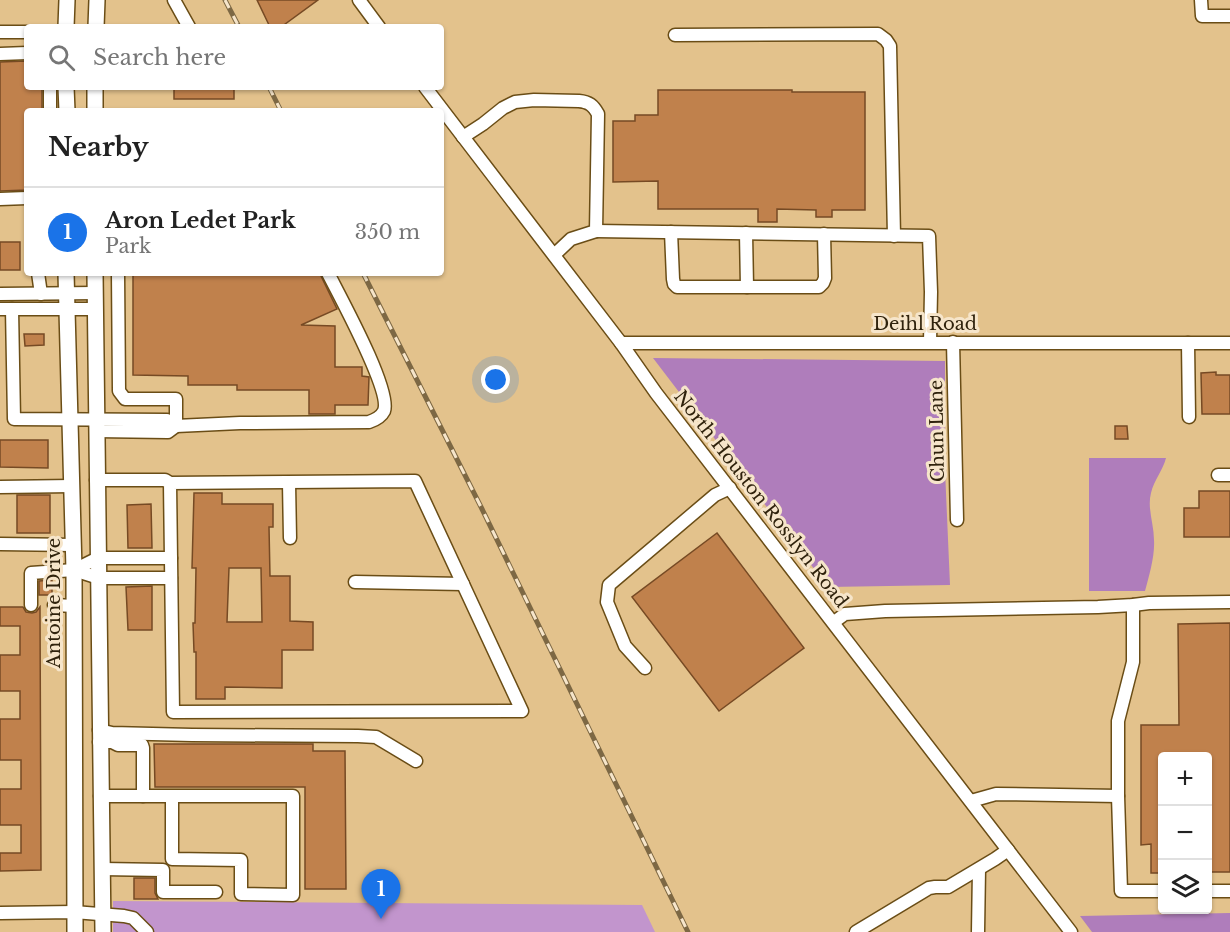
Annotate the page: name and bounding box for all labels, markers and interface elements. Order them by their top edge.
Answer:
search box [24,24,444,90]
icon: search [45,41,78,74]
text: Search here [93,44,226,71]
text: Nearby [48,131,149,163]
text: Aron Ledet Park [105,207,296,234]
text: 1 [63,220,72,244]
text: 350 m [355,220,420,244]
text: Park [105,234,151,258]
street label: Deihl Road [873,313,977,335]
your location [481,365,510,394]
street label: Chun Lane [925,380,949,482]
street label: North Houston Rosslyn Road [669,386,853,612]
street label: Antoine Drive [43,538,65,669]
map controls [1158,752,1212,914]
button: + [1158,752,1212,806]
button: − [1158,806,1212,860]
button: layers [1158,860,1212,914]
pin: 1 [362,870,400,919]

